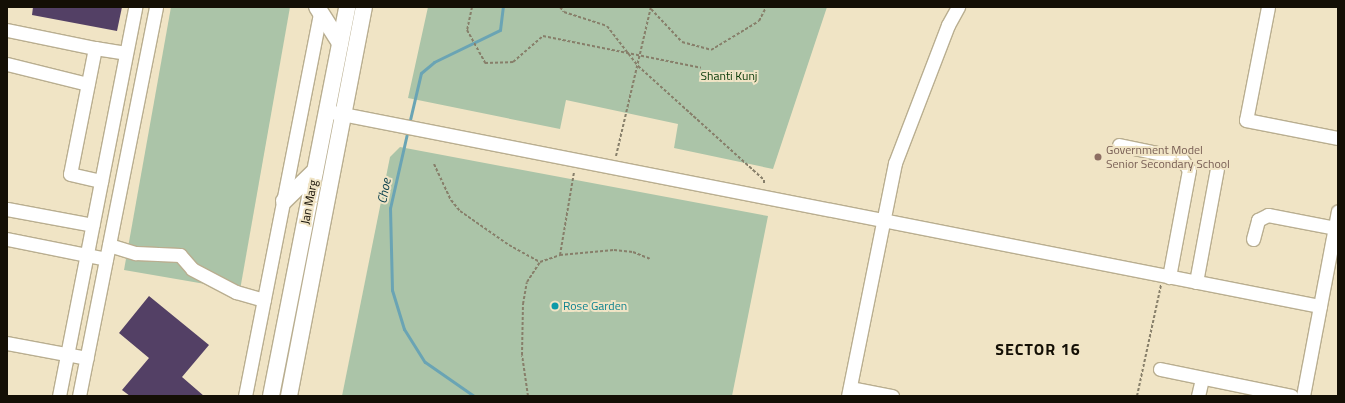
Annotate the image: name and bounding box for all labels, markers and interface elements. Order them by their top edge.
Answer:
park label: Shanti Kunj [701,69,757,83]
place label: Government Model Senior Secondary School [1106,143,1230,171]
marker: Government Model Senior Secondary School [1093,152,1103,162]
water label: Choe [374,177,394,205]
street label: Jan Marg [298,179,320,225]
place label: Rose Garden [563,299,627,313]
marker: Rose Garden [550,301,560,311]
district label: SECTOR 16 [995,339,1081,359]

